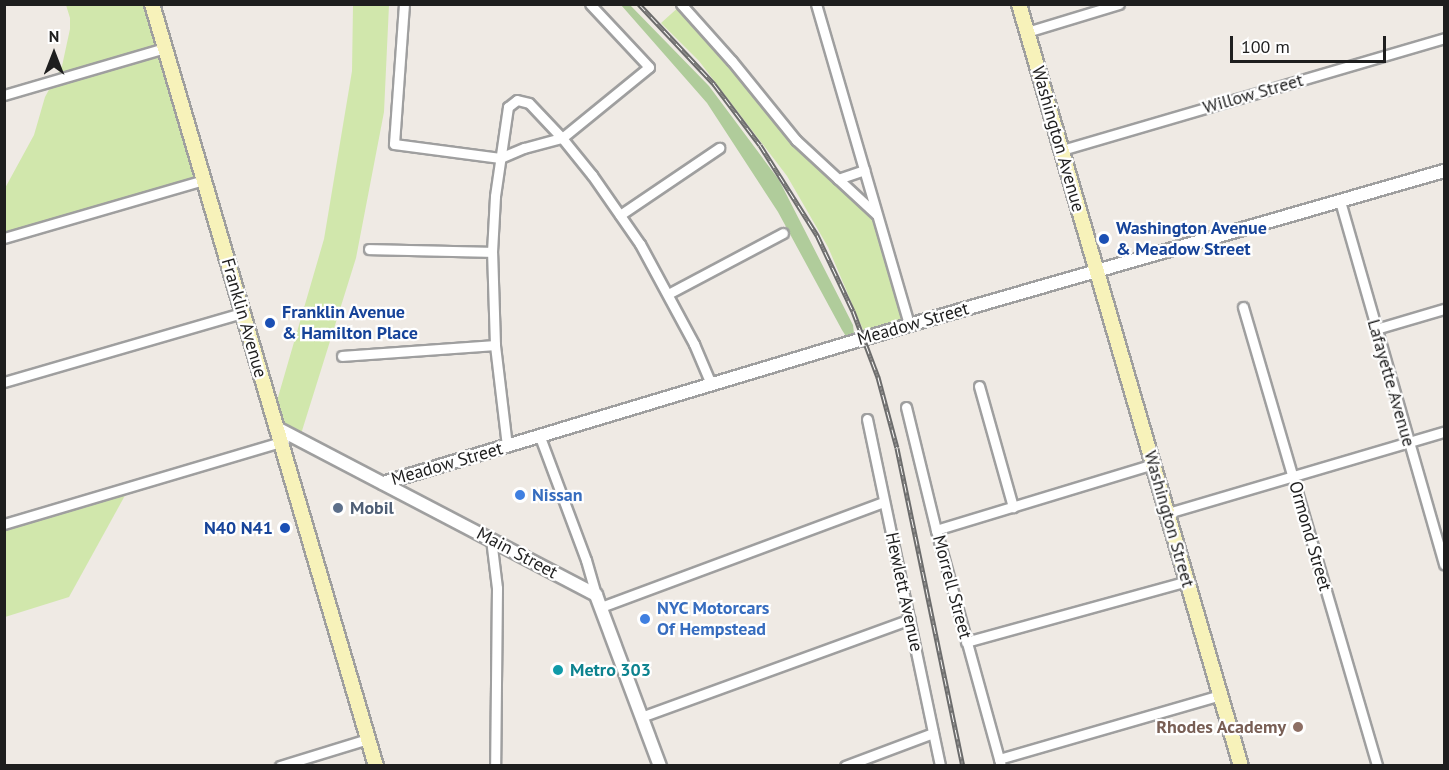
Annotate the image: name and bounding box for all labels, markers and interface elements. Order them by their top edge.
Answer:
north arrow [24,24,84,84]
scale bar [1233,24,1389,62]
text: N [49,26,59,46]
text: 100 m [1241,35,1290,58]
street label: Washington Avenue [1027,63,1089,215]
street label: Willow Street [1200,69,1306,119]
place label: Washington Avenue & Meadow Street [1116,218,1268,260]
marker: Washington Avenue & Meadow Street [1097,232,1111,246]
street label: Franklin Avenue [217,256,271,380]
street label: Meadow Street [855,298,971,350]
place label: Franklin Avenue & Hamilton Place [282,302,418,344]
marker: Franklin Avenue & Hamilton Place [263,316,277,330]
street label: Lafayette Avenue [1362,317,1420,449]
street label: Meadow Street [389,438,505,490]
street label: Washington Street [1139,448,1199,590]
street label: Ormond Street [1284,479,1336,593]
place label: Nissan [532,484,583,506]
marker: Nissan [513,488,527,502]
place label: Mobil [350,497,394,519]
marker: Mobil [331,501,345,515]
place label: N40 N41 [204,517,273,539]
marker: N40 N41 [278,521,292,535]
street label: Main Street [473,523,561,583]
street label: Hewlett Avenue [881,530,927,654]
street label: Morrell Street [928,533,976,641]
place label: NYC Motorcars Of Hempstead [657,598,770,640]
marker: NYC Motorcars Of Hempstead [638,612,652,626]
place label: Metro 303 [570,659,651,681]
marker: Metro 303 [551,663,565,677]
place label: Rhodes Academy [1155,716,1286,738]
marker: Rhodes Academy [1291,720,1305,734]

